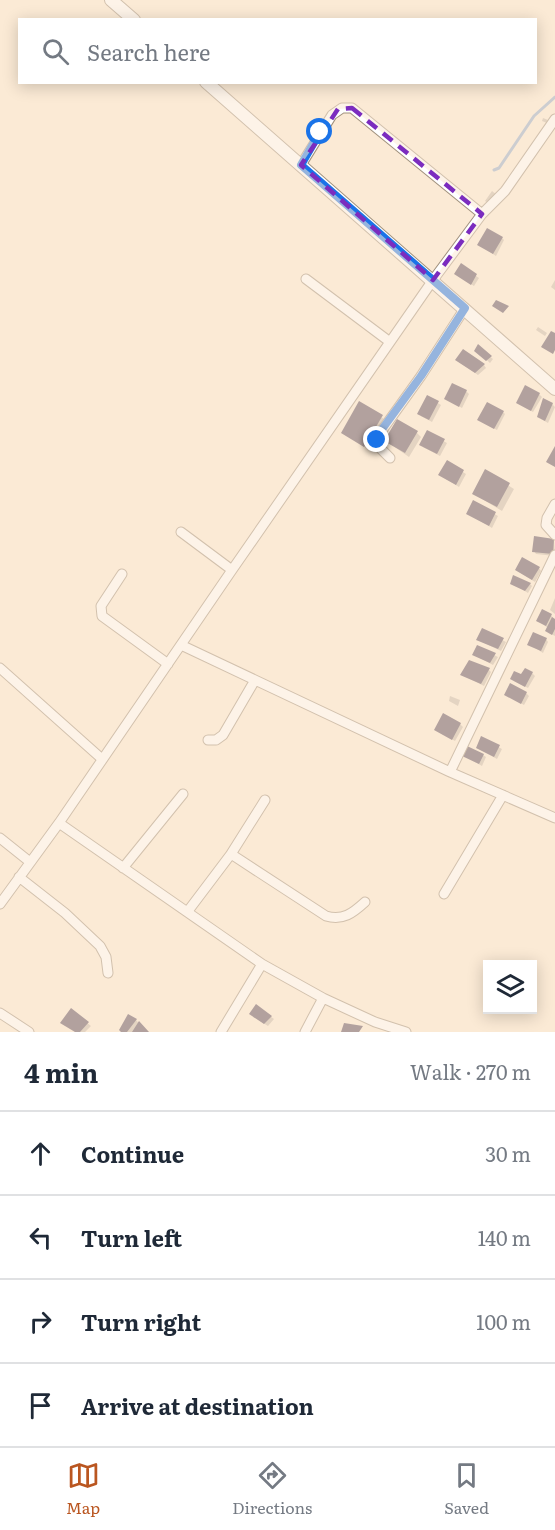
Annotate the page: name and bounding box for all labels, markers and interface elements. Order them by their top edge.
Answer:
search box [18,18,537,84]
icon: search [39,35,72,68]
text: Search here [87,35,210,68]
route start [306,118,332,144]
route end [363,426,389,452]
map controls [483,960,537,1014]
button: layers [483,960,537,1014]
text: 4 min [24,1052,98,1091]
text: Walk · 270 m [410,1056,531,1086]
icon: ahead [24,1137,57,1170]
text: Continue [81,1137,184,1170]
text: 30 m [485,1138,531,1168]
icon: left [24,1221,57,1254]
text: Turn left [81,1221,182,1254]
text: 140 m [478,1222,531,1252]
icon: right [24,1305,57,1338]
text: Turn right [81,1305,201,1338]
text: 100 m [476,1306,531,1336]
icon: arrive [24,1389,57,1422]
text: Arrive at destination [81,1389,314,1422]
tab: Map [66,1459,100,1519]
tab: Directions [232,1459,312,1519]
tab: Saved [444,1459,489,1519]

